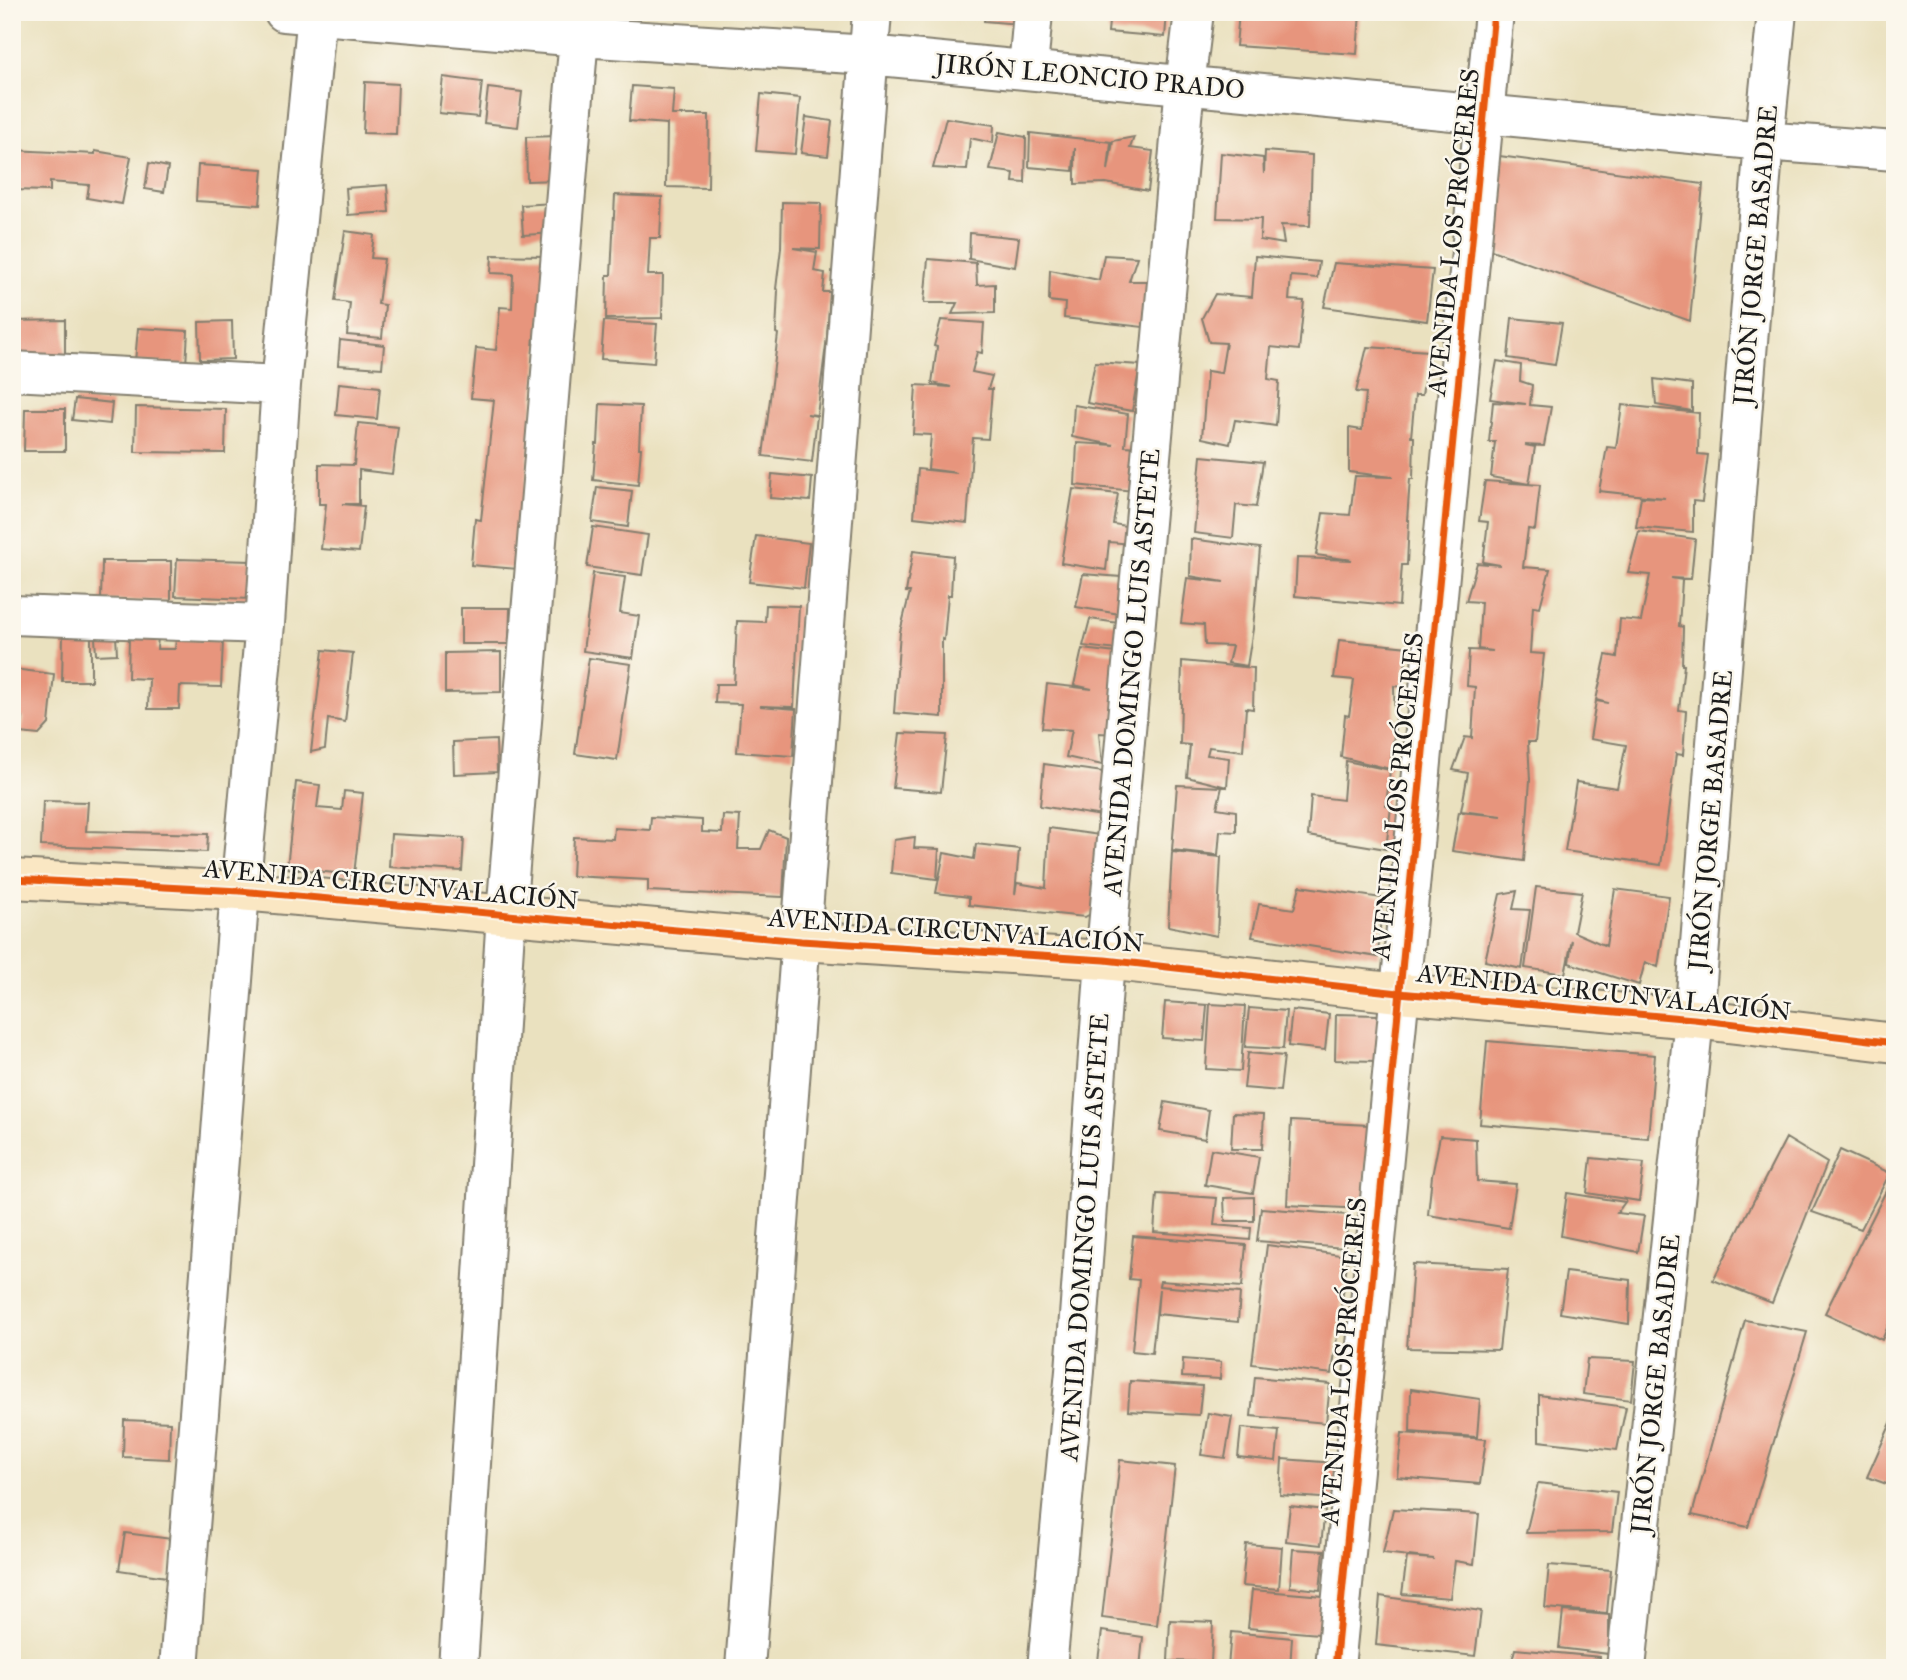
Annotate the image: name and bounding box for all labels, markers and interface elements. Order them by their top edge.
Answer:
street label: JIRÓN LEONCIO PRADO [931,46,1246,105]
street label: AVENIDA LOS PRÓCERES [1420,67,1486,398]
street label: JIRÓN JORGE BASADRE [1726,103,1784,410]
street label: AVENIDA DOMINGO LUIS ASTETE [1095,447,1167,898]
street label: AVENIDA LOS PRÓCERES [1364,631,1430,962]
street label: JIRÓN JORGE BASADRE [1681,668,1739,975]
street label: AVENIDA CIRCUNVALACIÓN [201,852,580,916]
street label: AVENIDA CIRCUNVALACIÓN [766,901,1145,959]
street label: AVENIDA CIRCUNVALACIÓN [1414,956,1793,1028]
street label: AVENIDA DOMINGO LUIS ASTETE [1052,1012,1116,1463]
street label: AVENIDA LOS PRÓCERES [1313,1196,1373,1527]
street label: JIRÓN JORGE BASADRE [1623,1232,1687,1539]

